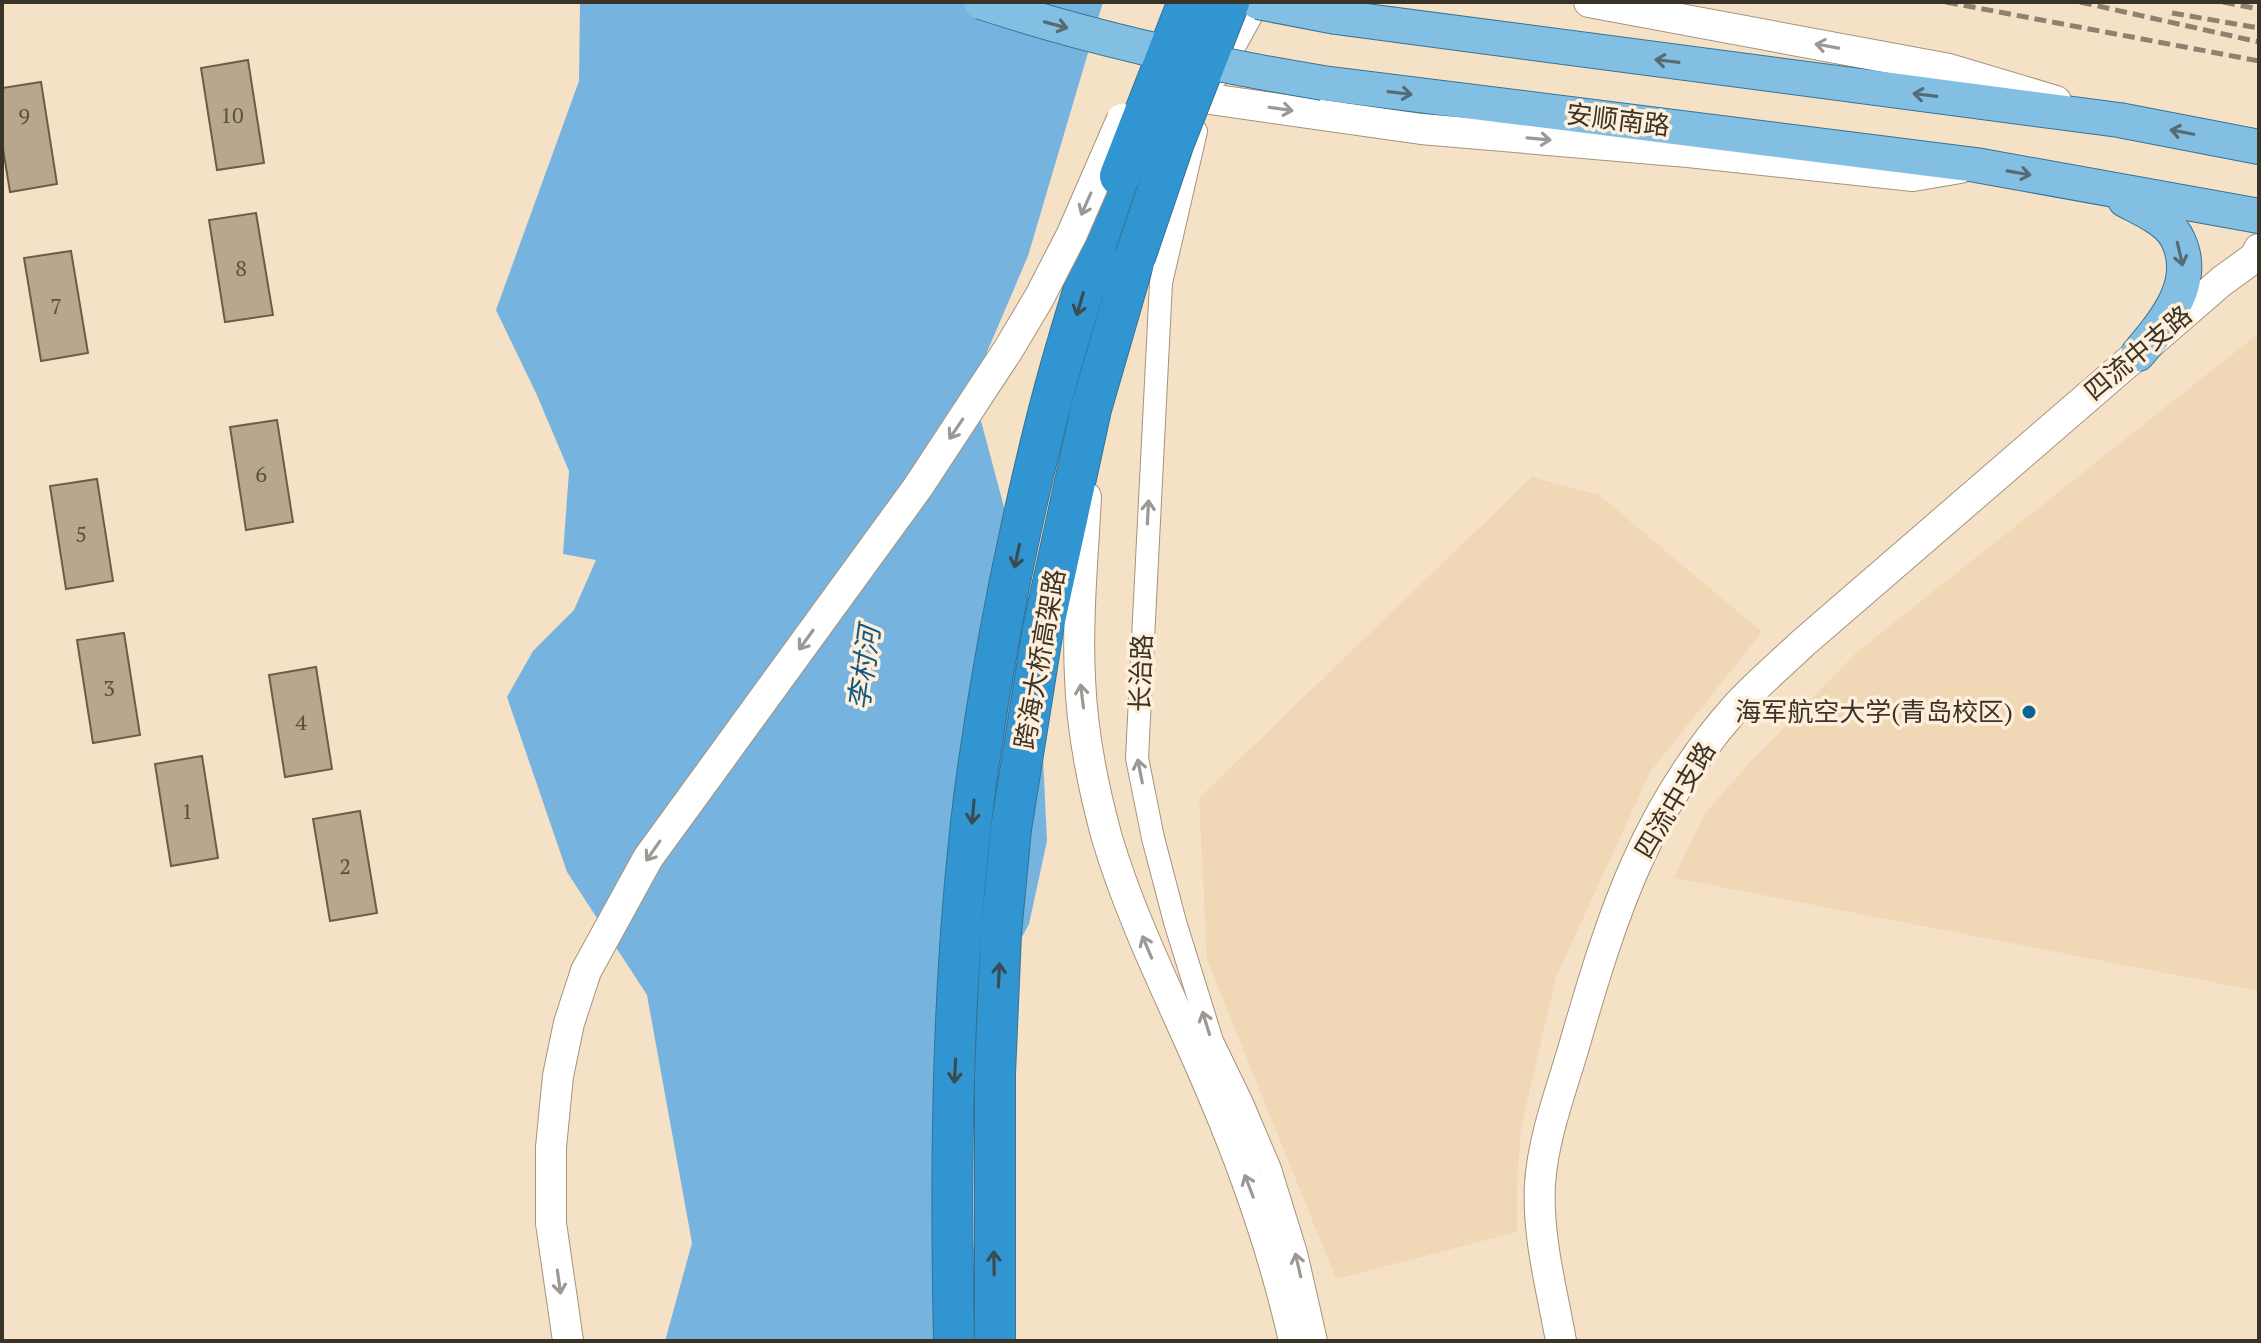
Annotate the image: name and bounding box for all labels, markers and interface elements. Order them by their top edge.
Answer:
one-way arrow [1042,18,1068,33]
one-way arrow [1815,38,1840,53]
one-way arrow [1654,53,1681,68]
one-way arrow [1387,86,1413,101]
one-way arrow [1912,87,1939,102]
street label: 安顺南路 [1564,96,1672,142]
house number: 10 [220,100,244,129]
house number: 9 [18,101,30,130]
one-way arrow [1267,102,1293,117]
one-way arrow [2170,124,2196,139]
one-way arrow [1525,132,1552,147]
one-way arrow [2006,166,2031,181]
one-way arrow [1077,191,1092,215]
one-way arrow [2173,241,2188,266]
house number: 8 [235,253,247,282]
one-way arrow [1072,290,1087,316]
house number: 7 [50,291,62,320]
street label: 四流中支路 [2077,297,2198,407]
one-way arrow [948,417,964,439]
house number: 6 [255,459,267,488]
one-way arrow [1141,499,1156,526]
house number: 5 [75,519,87,548]
one-way arrow [1009,542,1024,568]
street label: 跨海大桥高架路 [1006,566,1072,751]
water label: 李村河 [839,619,888,712]
one-way arrow [797,629,814,651]
street label: 长治路 [1122,633,1158,713]
house number: 3 [103,673,115,702]
one-way arrow [1074,684,1089,709]
place label: 海军航空大学(青岛校区) [1735,694,2013,728]
marker: 海军航空大学(青岛校区) [2020,703,2038,721]
house number: 4 [295,707,307,736]
street label: 四流中支路 [1626,735,1722,864]
one-way arrow [1132,759,1147,785]
house number: 1 [181,796,193,825]
one-way arrow [965,798,980,825]
one-way arrow [645,840,661,862]
house number: 2 [339,851,351,880]
one-way arrow [1138,935,1153,960]
one-way arrow [992,962,1007,989]
one-way arrow [1198,1010,1213,1035]
one-way arrow [947,1057,962,1084]
one-way arrow [1241,1174,1255,1199]
one-way arrow [986,1250,1002,1277]
one-way arrow [1290,1253,1305,1278]
one-way arrow [552,1269,567,1294]

